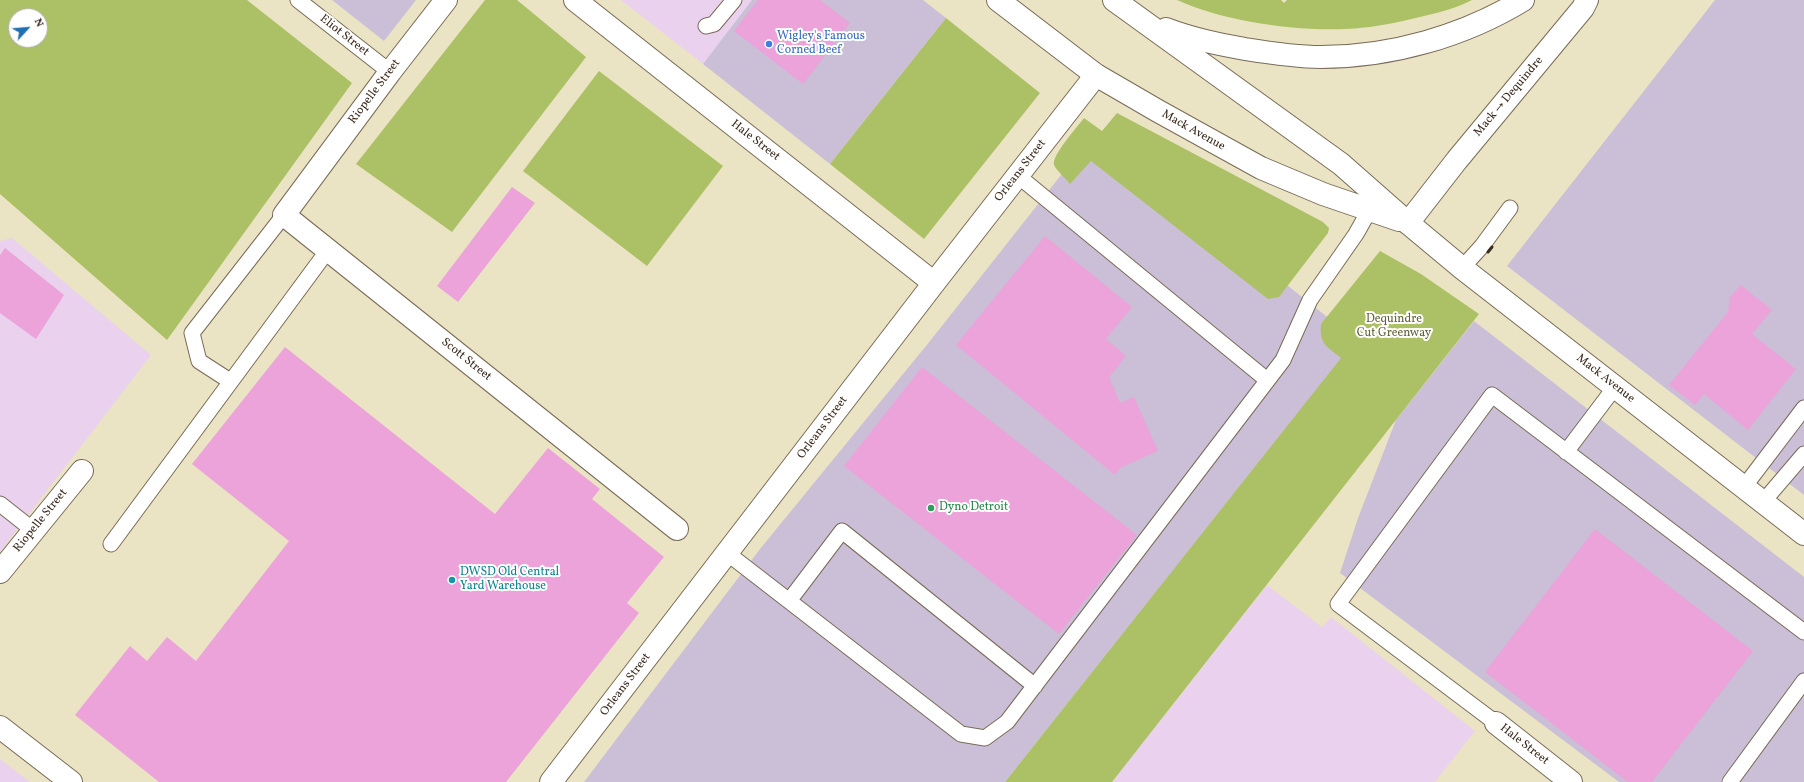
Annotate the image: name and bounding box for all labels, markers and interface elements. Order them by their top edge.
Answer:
north arrow [8,8,48,48]
street label: Eliot Street [316,12,372,60]
text: N [30,16,47,30]
place label: Wigley's Famous Corned Beef [777,30,865,58]
marker: Wigley's Famous Corned Beef [764,39,774,49]
street label: Mack → Dequindre [1471,54,1547,140]
street label: Riopelle Street [346,57,404,127]
street label: Mack Avenue [1159,108,1227,154]
street label: Hale Street [728,117,782,165]
street label: Orleans Street [992,137,1050,205]
park label: Dequindre Cut Greenway [1357,313,1431,341]
street label: Scott Street [438,335,494,385]
street label: Mack Avenue [1573,352,1637,406]
street label: Orleans Street [795,394,851,462]
street label: Riopelle Street [11,486,71,556]
place label: Dyno Detroit [939,501,1008,515]
marker: Dyno Detroit [926,503,936,513]
place label: DWSD Old Central Yard Warehouse [460,566,559,594]
marker: DWSD Old Central Yard Warehouse [447,575,457,585]
street label: Orleans Street [598,651,654,719]
street label: Hale Street [1497,721,1551,769]

